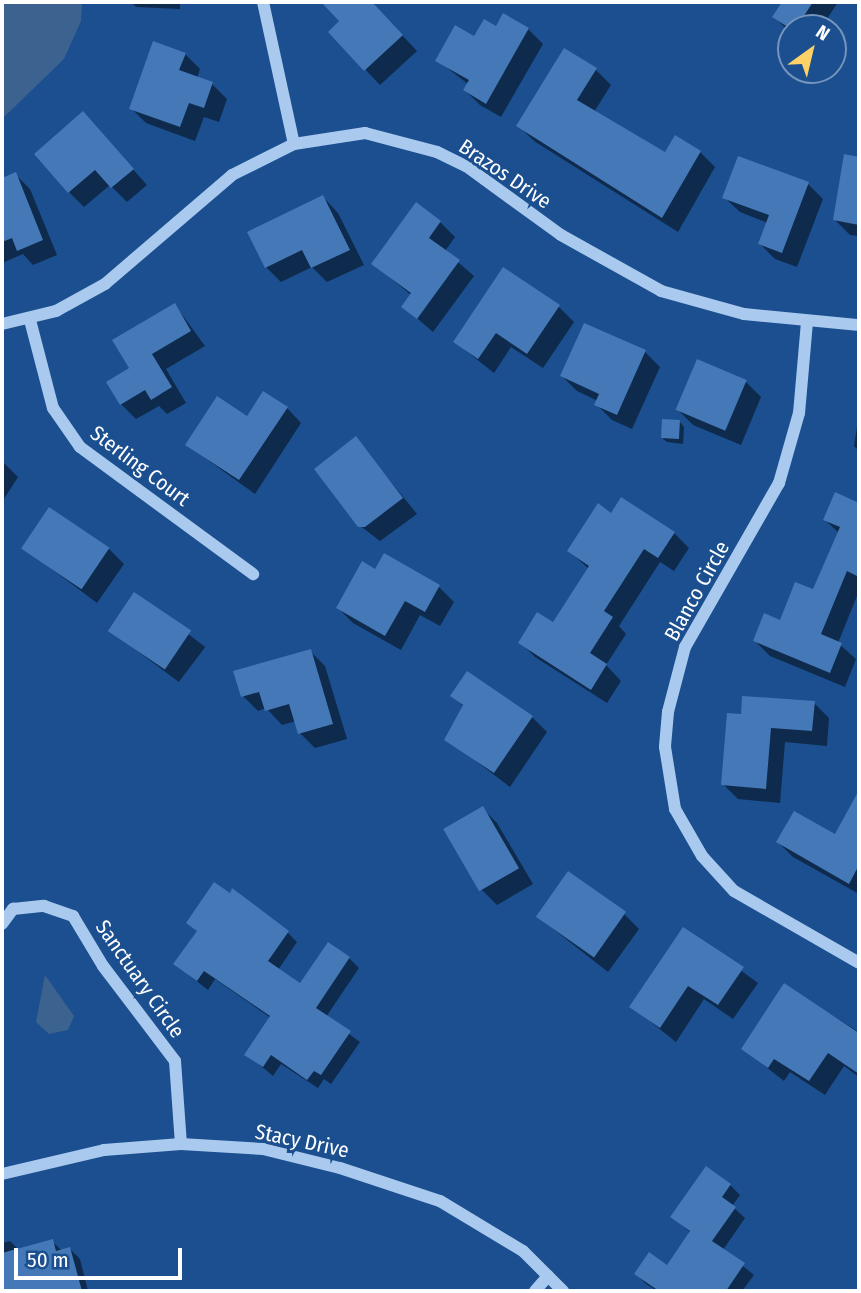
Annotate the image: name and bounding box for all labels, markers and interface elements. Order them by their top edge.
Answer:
north arrow [777,14,847,84]
text: N [812,20,834,46]
street label: Brazos Drive [454,134,556,214]
street label: Sterling Court [85,420,195,512]
street label: Blanco Circle [659,537,735,645]
street label: Sanctuary Circle [90,915,190,1043]
street label: Stacy Drive [253,1119,351,1163]
scale bar [18,1234,186,1278]
text: 50 m [27,1247,69,1273]

